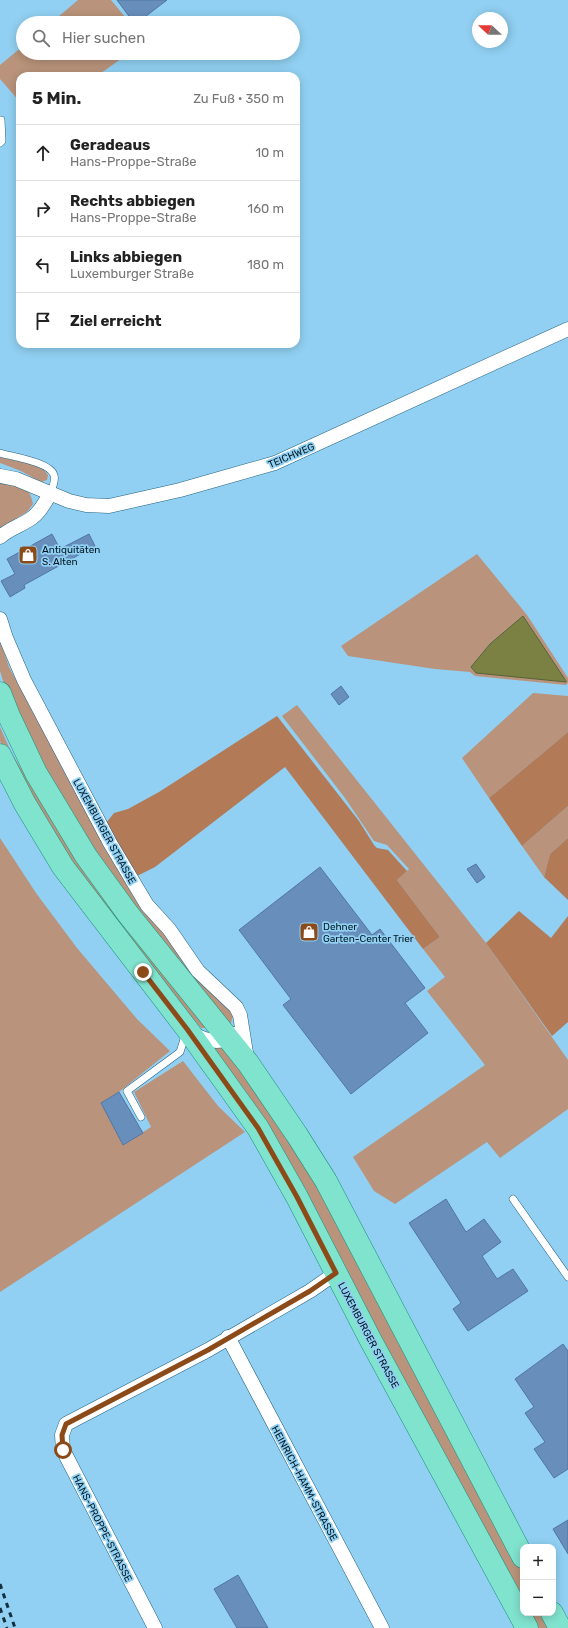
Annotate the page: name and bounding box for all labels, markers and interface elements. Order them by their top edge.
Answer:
north arrow [472,12,508,48]
search box [16,16,300,60]
icon: search [30,27,52,49]
text: Hier suchen [62,29,145,47]
text: 5 Min. [32,88,81,108]
text: Zu Fuß · 350 m [193,91,284,106]
text: Geradeaus [70,136,150,154]
icon: ahead [32,142,54,164]
text: 10 m [255,145,284,160]
text: Hans-Proppe-Straße [70,154,197,169]
text: Rechts abbiegen [70,192,195,210]
icon: right [32,198,54,220]
text: 160 m [248,201,284,216]
text: Hans-Proppe-Straße [70,210,197,225]
text: Links abbiegen [70,248,182,266]
icon: left [32,254,54,276]
text: 180 m [247,257,284,272]
text: Luxemburger Straße [70,266,194,281]
icon: arrive [32,310,54,332]
text: Ziel erreicht [70,312,162,330]
street label: TEICHWEG [266,441,317,471]
shop icon: Antiquitäten S. Alten [17,544,39,566]
place label: Antiquitäten S. Alten [42,544,100,568]
street label: LUXEMBURGER STRASSE [70,777,138,886]
shop icon: Dehner Garten-Center Trier [298,921,320,943]
place label: Dehner Garten-Center Trier [323,921,414,945]
route end [134,963,152,981]
street label: LUXEMBURGER STRASSE [335,1280,401,1391]
street label: HEINRICH-HAMM-STRASSE [269,1424,340,1543]
route start [54,1441,72,1459]
street label: HANS-PROPPE-STRASSE [70,1473,134,1584]
map controls [520,1544,556,1616]
button: + [520,1544,556,1580]
button: − [520,1580,556,1616]

